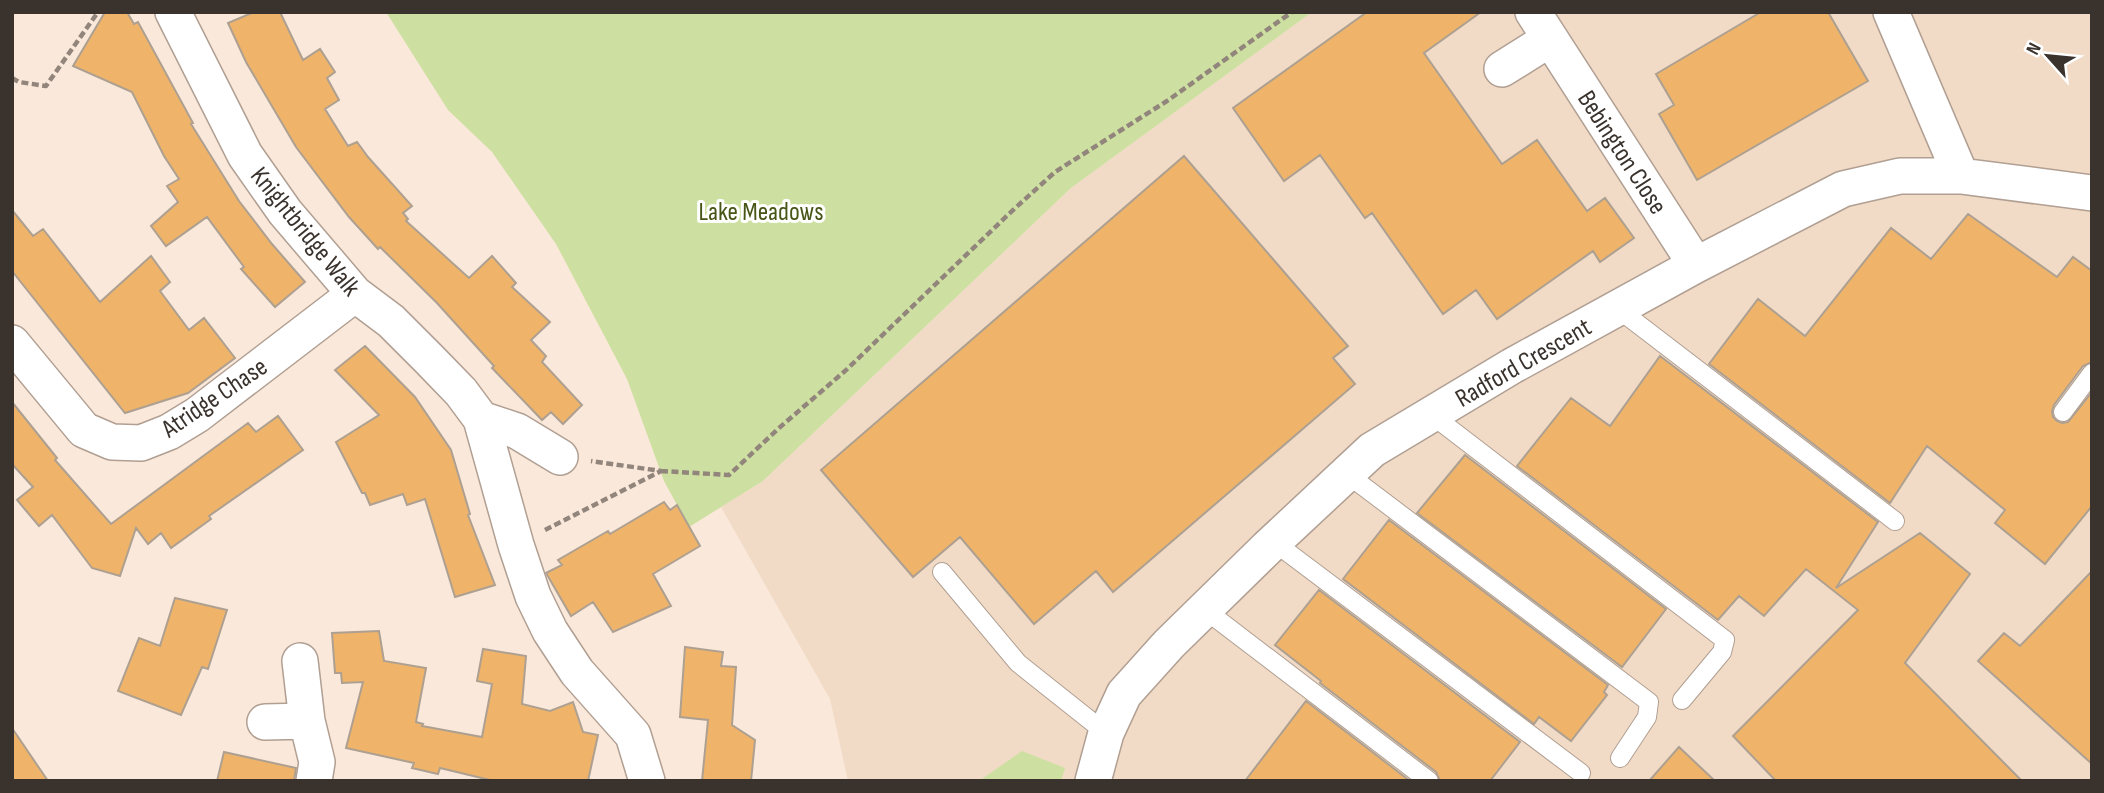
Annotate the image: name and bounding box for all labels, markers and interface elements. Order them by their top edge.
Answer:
north arrow [2013,21,2083,91]
text: N [2022,39,2047,59]
street label: Bebington Close [1570,85,1673,220]
street label: Knightbridge Walk [243,161,366,303]
park label: Lake Meadows [698,197,824,228]
street label: Radford Crescent [1450,312,1597,415]
street label: Atridge Chase [155,352,274,445]

